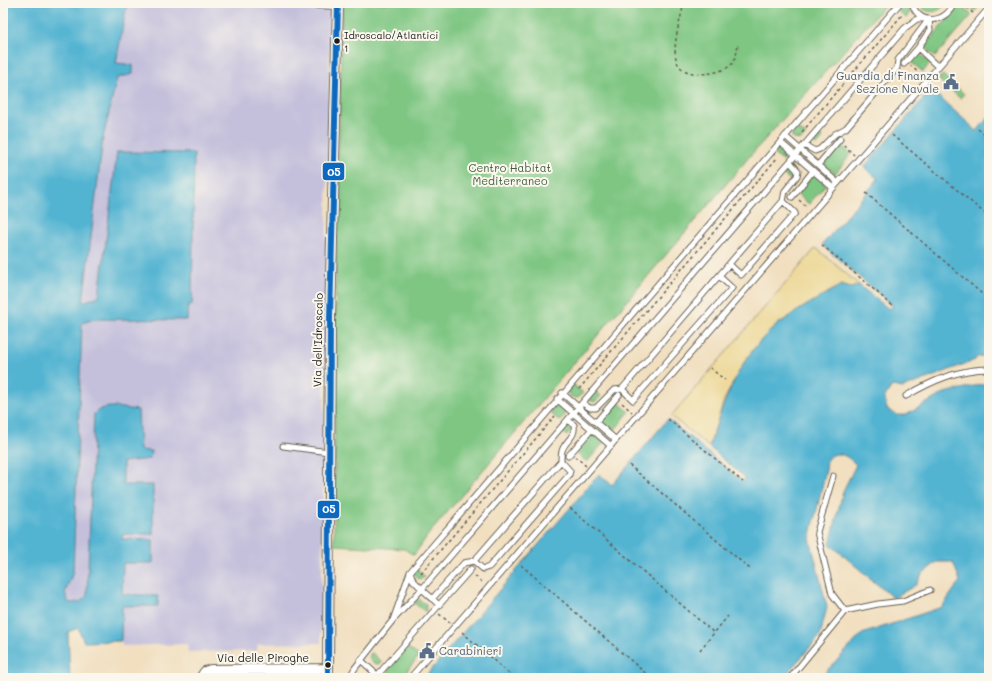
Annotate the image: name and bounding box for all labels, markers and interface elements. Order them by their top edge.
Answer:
place label: Idroscalo/Atlantici 1 [344,28,438,55]
marker: Idroscalo/Atlantici 1 [332,36,342,46]
place label: Guardia di Finanza Sezione Navale [836,68,939,96]
public building icon: Guardia di Finanza Sezione Navale [942,73,960,91]
park label: Centro Habitat Mediterraneo [469,160,552,188]
line badge: 05 [322,162,345,181]
text: 05 [327,164,341,179]
street label: Via dell'Idroscalo [309,292,326,387]
line badge: 05 [317,500,340,519]
text: 05 [322,501,336,516]
public building icon: Carabinieri [418,642,436,660]
place label: Carabinieri [439,643,502,658]
street label: Via delle Piroghe [217,650,309,665]
unlabelled marker [323,660,333,670]

